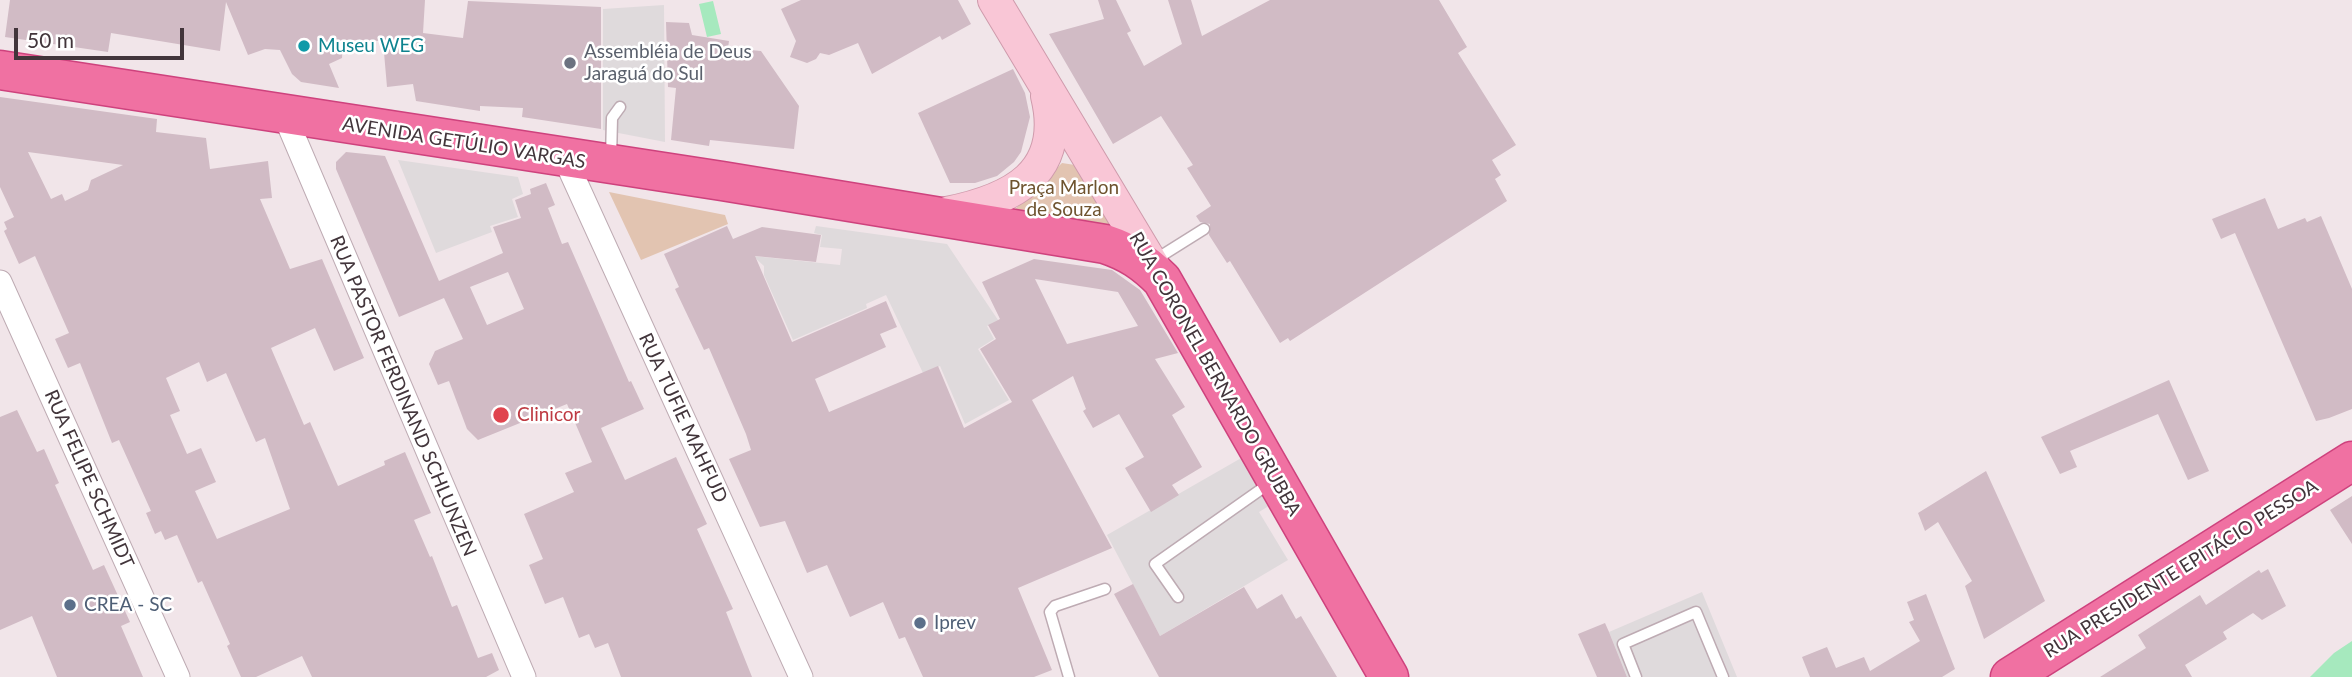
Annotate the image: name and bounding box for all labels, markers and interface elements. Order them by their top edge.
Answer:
scale bar [18,14,187,58]
text: 50 m [27,27,74,52]
place label: Museu WEG [318,35,424,57]
marker: Museu WEG [296,38,312,54]
place label: Assembléia de Deus Jaraguá do Sul [584,41,752,85]
marker: Assembléia de Deus Jaraguá do Sul [562,55,578,71]
street label: AVENIDA GETÚLIO VARGAS [341,113,587,173]
park label: Praça Marlon de Souza [1009,177,1119,221]
street label: RUA CORONEL BERNARDO GRUBBA [1124,228,1306,520]
street label: RUA PASTOR FERDINAND SCHLUNZEN [325,232,481,560]
street label: RUA TUFIE MAHFUD [634,330,732,506]
street label: RUA FELIPE SCHMIDT [39,386,139,572]
place label: Clinicor [517,404,580,426]
marker: Clinicor [491,405,511,425]
street label: RUA PRESIDENTE EPITÁCIO PESSOA [2040,475,2322,663]
place label: CREA - SC [84,594,172,616]
marker: CREA - SC [62,597,78,613]
place label: Iprev [934,612,976,634]
marker: Iprev [912,615,928,631]

